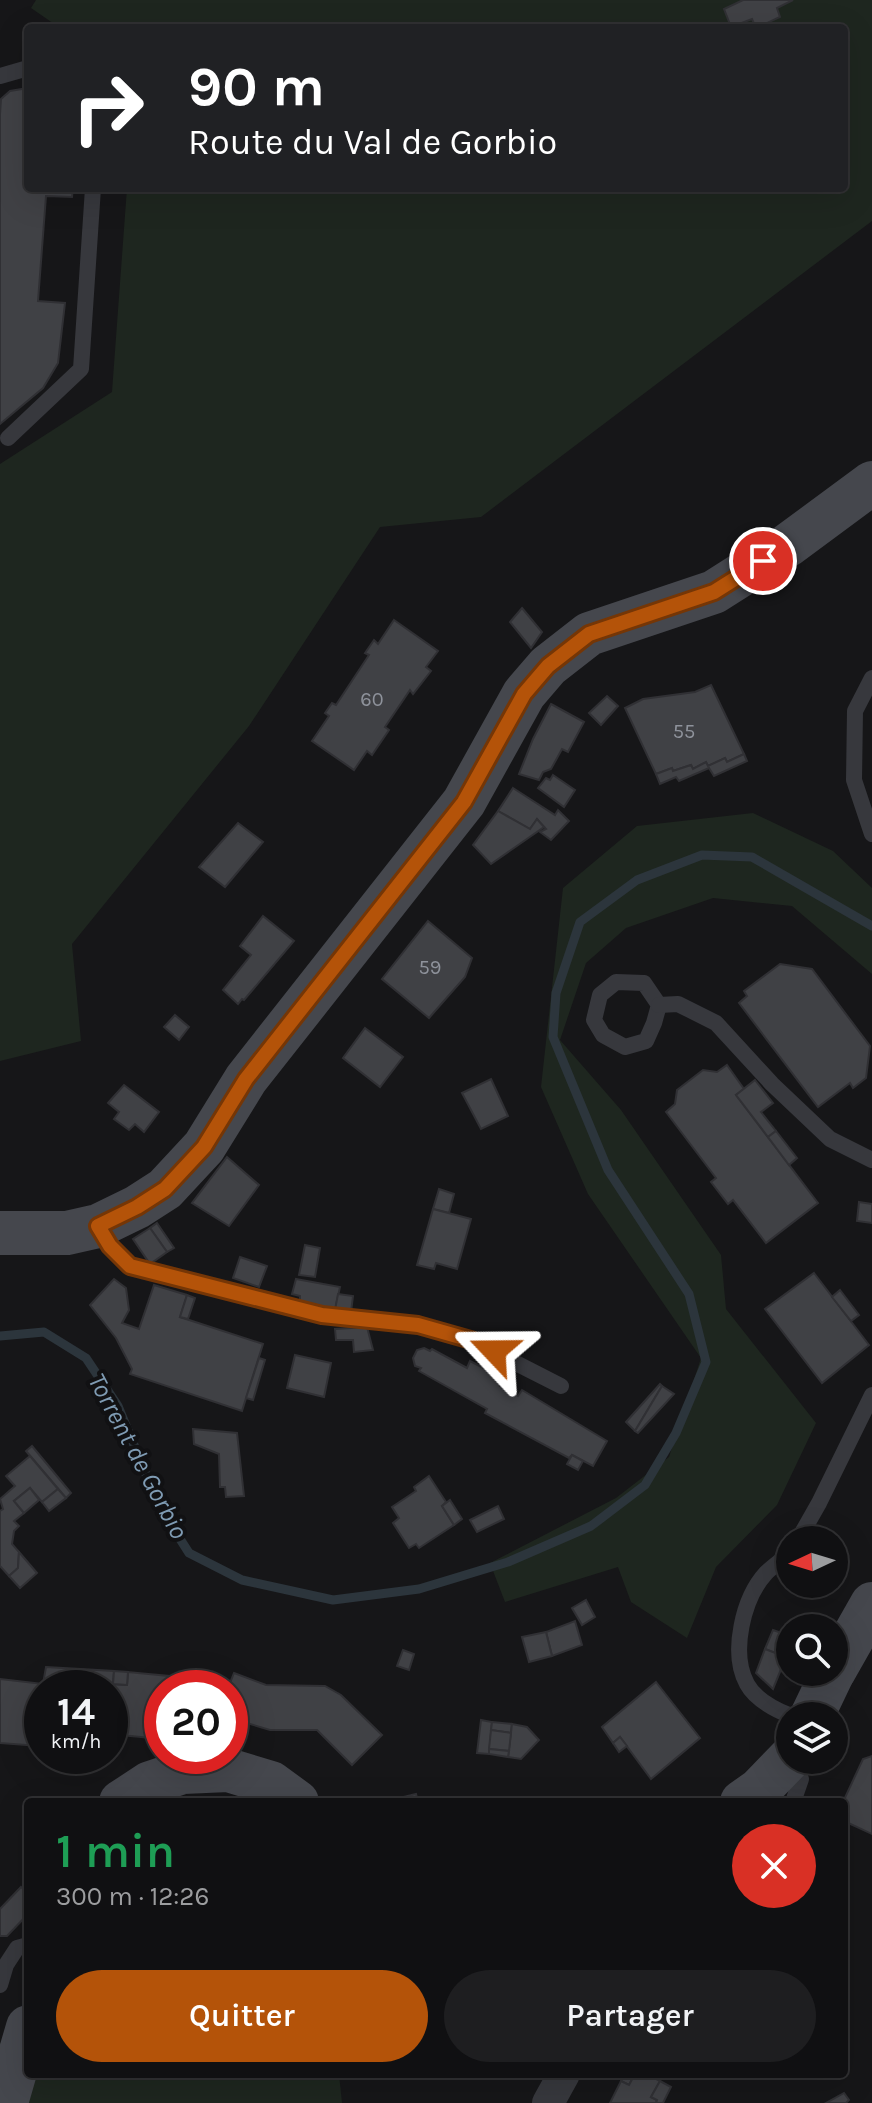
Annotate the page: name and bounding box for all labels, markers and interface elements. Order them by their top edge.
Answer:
text: 90 m [188,54,325,119]
icon: right [56,56,160,160]
text: Route du Val de Gorbio [188,121,557,163]
pin [729,527,797,595]
icon: arrive [741,539,785,583]
house number: 60 [360,688,384,711]
house number: 55 [673,720,695,743]
house number: 59 [419,956,441,979]
position arrow [452,1309,536,1393]
water label: Torrent de Gorbio [81,1368,195,1544]
north arrow [776,1526,848,1598]
map controls [776,1526,848,1774]
button: search [776,1614,848,1686]
speed limit sign: 20 [144,1670,248,1774]
text: 14 [57,1688,95,1735]
button: layers [776,1702,848,1774]
text: km/h [51,1730,101,1753]
text: 1 min [56,1823,175,1879]
button: close [732,1824,816,1908]
text: 300 m · 12:26 [56,1881,209,1912]
button: Quitter [56,1970,428,2062]
button: Partager [444,1970,816,2062]

